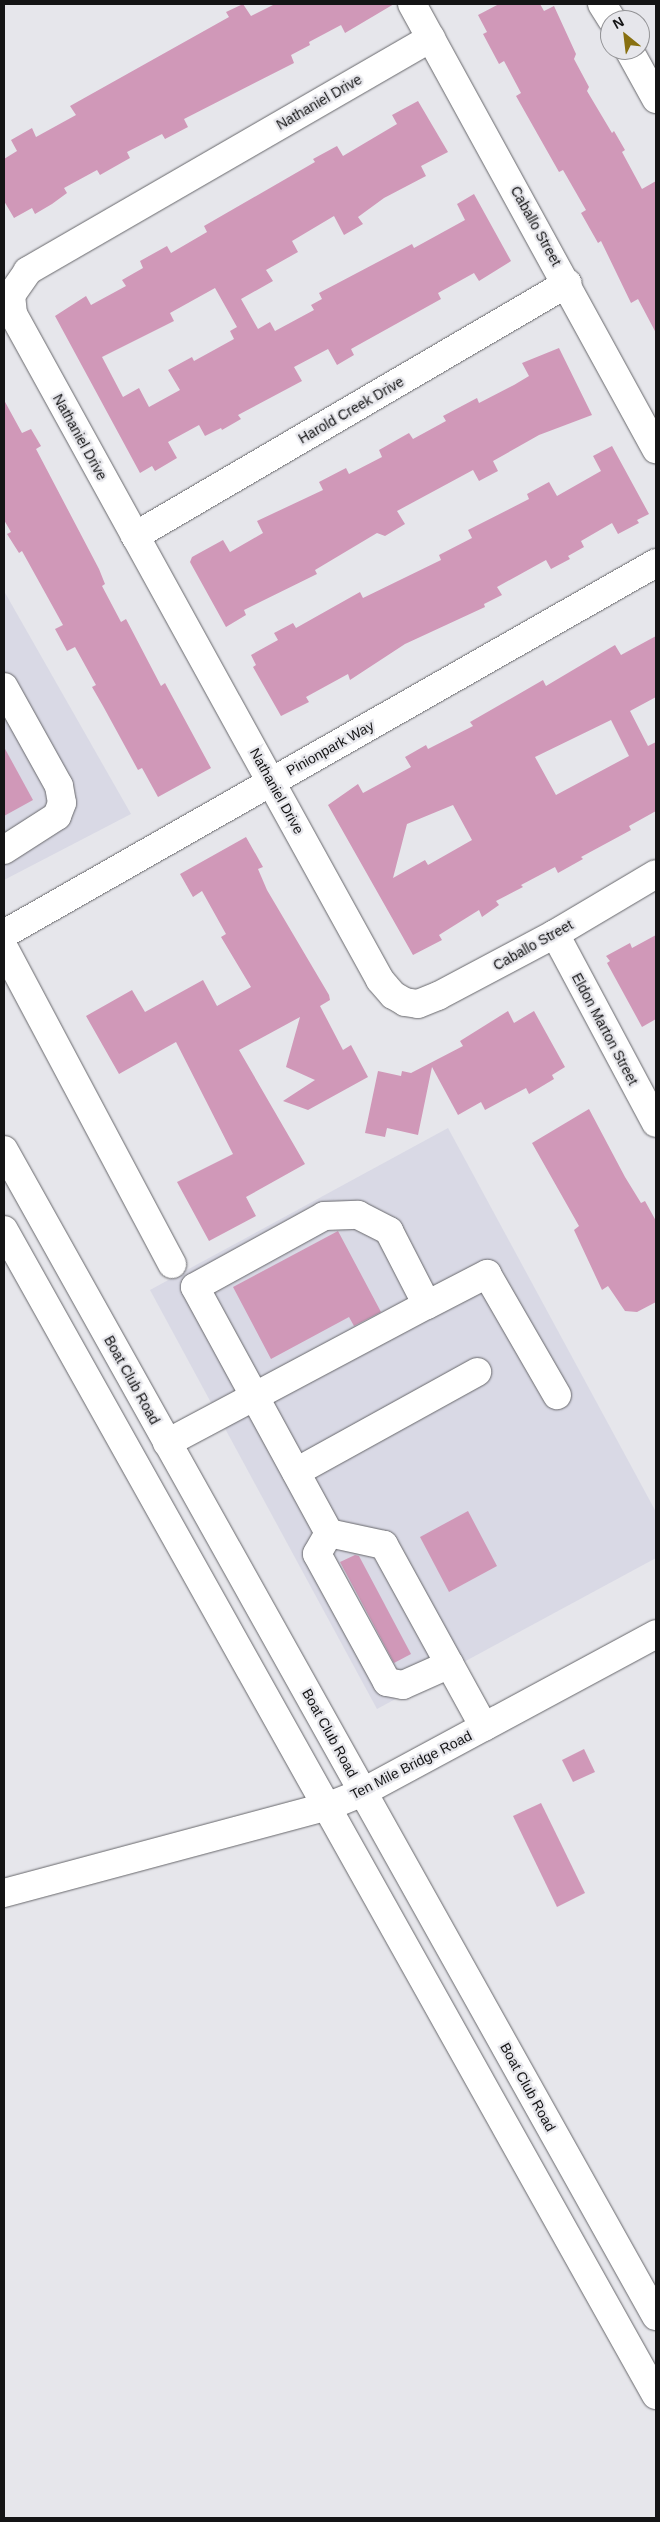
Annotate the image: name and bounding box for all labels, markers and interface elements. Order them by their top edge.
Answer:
north arrow [600,10,650,60]
text: N [610,13,627,32]
street label: Nathaniel Drive [273,71,365,133]
street label: Caballo Street [507,183,565,269]
street label: Harold Creek Drive [295,373,407,447]
street label: Nathaniel Drive [49,391,111,483]
street label: Pinionpark Way [283,717,377,779]
street label: Nathaniel Drive [246,745,308,837]
street label: Caballo Street [490,916,576,974]
street label: Eldon Marton Street [568,970,642,1088]
street label: Boat Club Road [101,1333,163,1427]
street label: Boat Club Road [299,1686,361,1780]
street label: Ten Mile Bridge Road [348,1727,474,1803]
street label: Boat Club Road [497,2040,559,2134]

